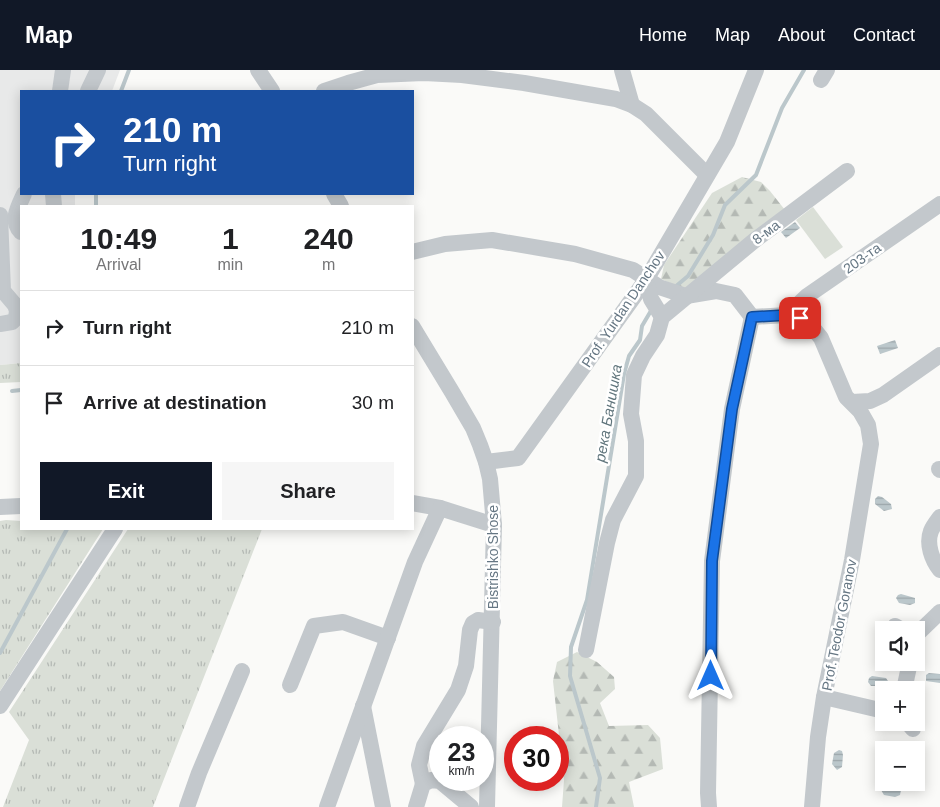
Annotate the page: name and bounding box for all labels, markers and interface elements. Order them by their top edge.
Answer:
text: Map [25,21,73,48]
text: Home [639,25,687,45]
text: Map [715,25,750,45]
text: About [778,25,825,45]
text: Contact [853,25,915,45]
icon: right [40,110,105,175]
text: 210 m [123,110,222,149]
text: Turn right [123,151,216,176]
street label: 8-ма [749,216,783,247]
text: 10:49 [80,222,157,255]
text: 1 [222,222,239,255]
text: 240 [304,222,354,255]
street label: 203-та [840,239,884,277]
street label: Prof. Yurdan Danchov [578,248,668,370]
text: Arrival [96,256,141,273]
text: min [217,256,243,273]
text: m [322,256,335,273]
pin [779,297,821,339]
icon: arrive [786,304,814,332]
icon: right [40,314,68,342]
text: Turn right [83,317,171,338]
text: 210 m [341,317,394,338]
water label: река Банишка [591,363,625,464]
icon: arrive [40,389,68,417]
text: Arrive at destination [83,392,267,413]
text: 30 m [352,392,394,413]
button: Exit [40,462,212,520]
button: Share [222,462,394,520]
street label: Bistrishko Shose [485,505,501,609]
street label: Prof. Teodor Goranov [818,558,860,692]
map controls [875,621,925,791]
button: sound [875,621,925,671]
position arrow [684,649,736,701]
button: + [875,681,925,731]
speed limit sign: 30 [504,726,569,791]
text: 23 [448,738,475,766]
button: − [875,741,925,791]
text: km/h [448,764,475,778]

